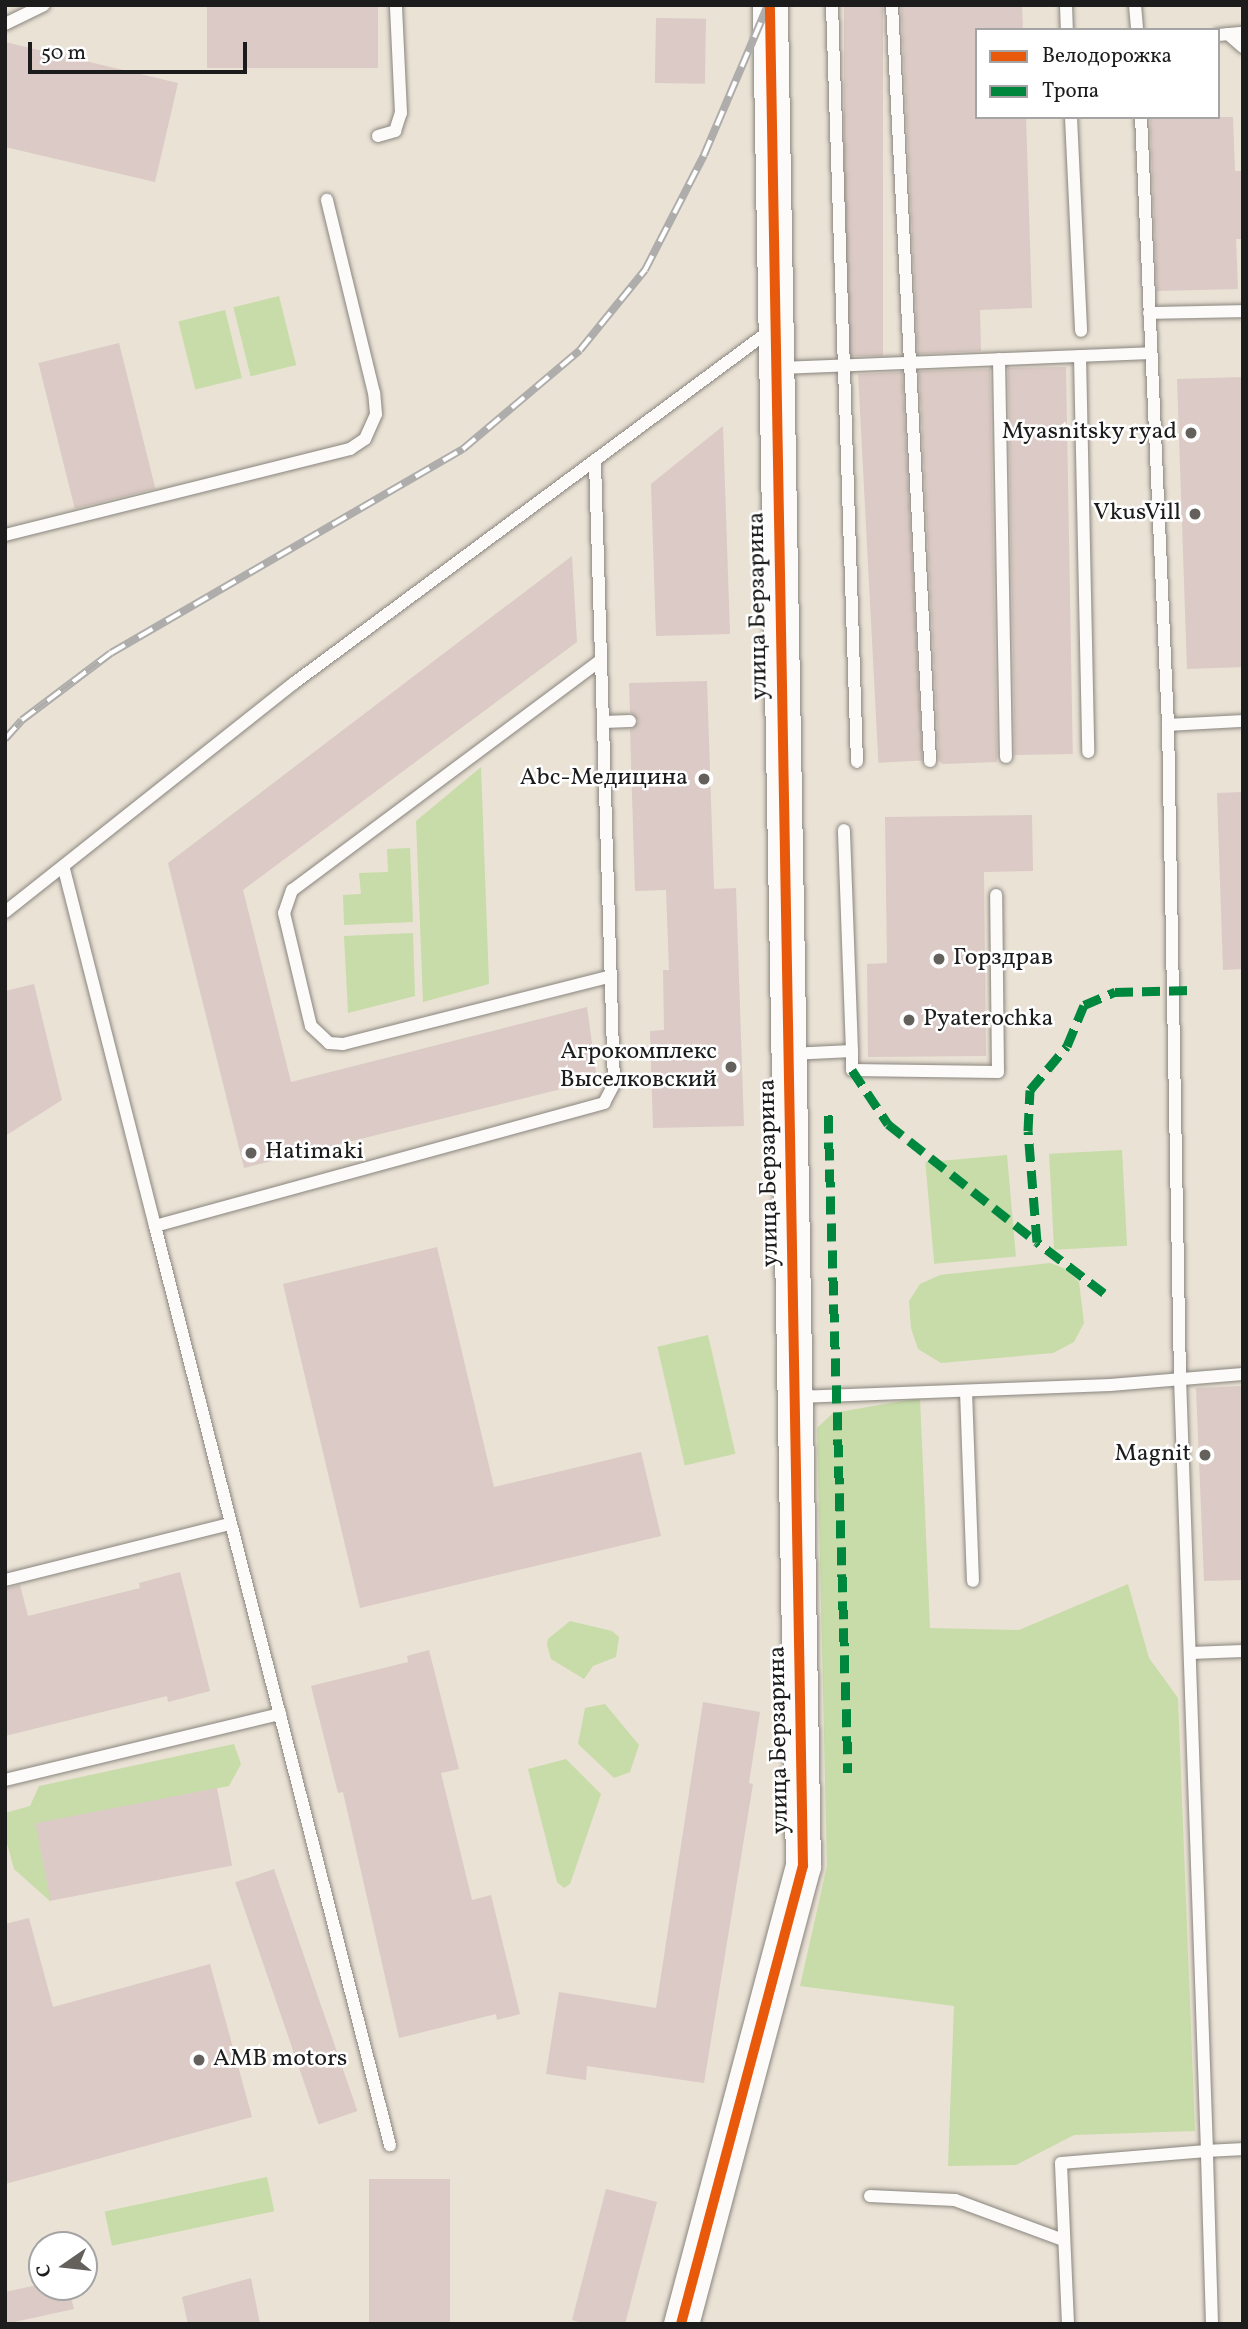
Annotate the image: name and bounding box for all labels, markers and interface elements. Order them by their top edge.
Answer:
scale bar [32,28,250,72]
legend [975,28,1220,119]
text: 50 m [41,39,86,68]
text: Велодорожка [1042,42,1172,71]
text: Тропа [1042,77,1099,106]
place label: Myasnitsky ryad [1001,419,1177,447]
marker: Myasnitsky ryad [1183,425,1199,441]
place label: VkusVill [1093,500,1181,528]
marker: VkusVill [1187,506,1203,522]
street label: улица Берзарина [743,512,775,700]
place label: Abc-Медицина [520,765,688,793]
marker: Abc-Медицина [694,769,714,789]
place label: Горздрав [953,945,1053,973]
marker: Горздрав [931,951,947,967]
place label: Pyaterochka [923,1006,1053,1034]
marker: Pyaterochka [901,1012,917,1028]
place label: Агрокомплекс Выселковский [560,1039,717,1095]
marker: Агрокомплекс Выселковский [723,1059,739,1075]
street label: улица Берзарина [754,1079,786,1267]
place label: Hatimaki [265,1139,364,1167]
marker: Hatimaki [243,1145,259,1161]
place label: Magnit [1114,1441,1191,1469]
marker: Magnit [1197,1447,1213,1463]
street label: улица Берзарина [764,1646,796,1834]
place label: AMB motors [213,2046,347,2074]
marker: AMB motors [191,2052,207,2068]
north arrow [28,2231,98,2301]
text: С [30,2262,59,2280]

